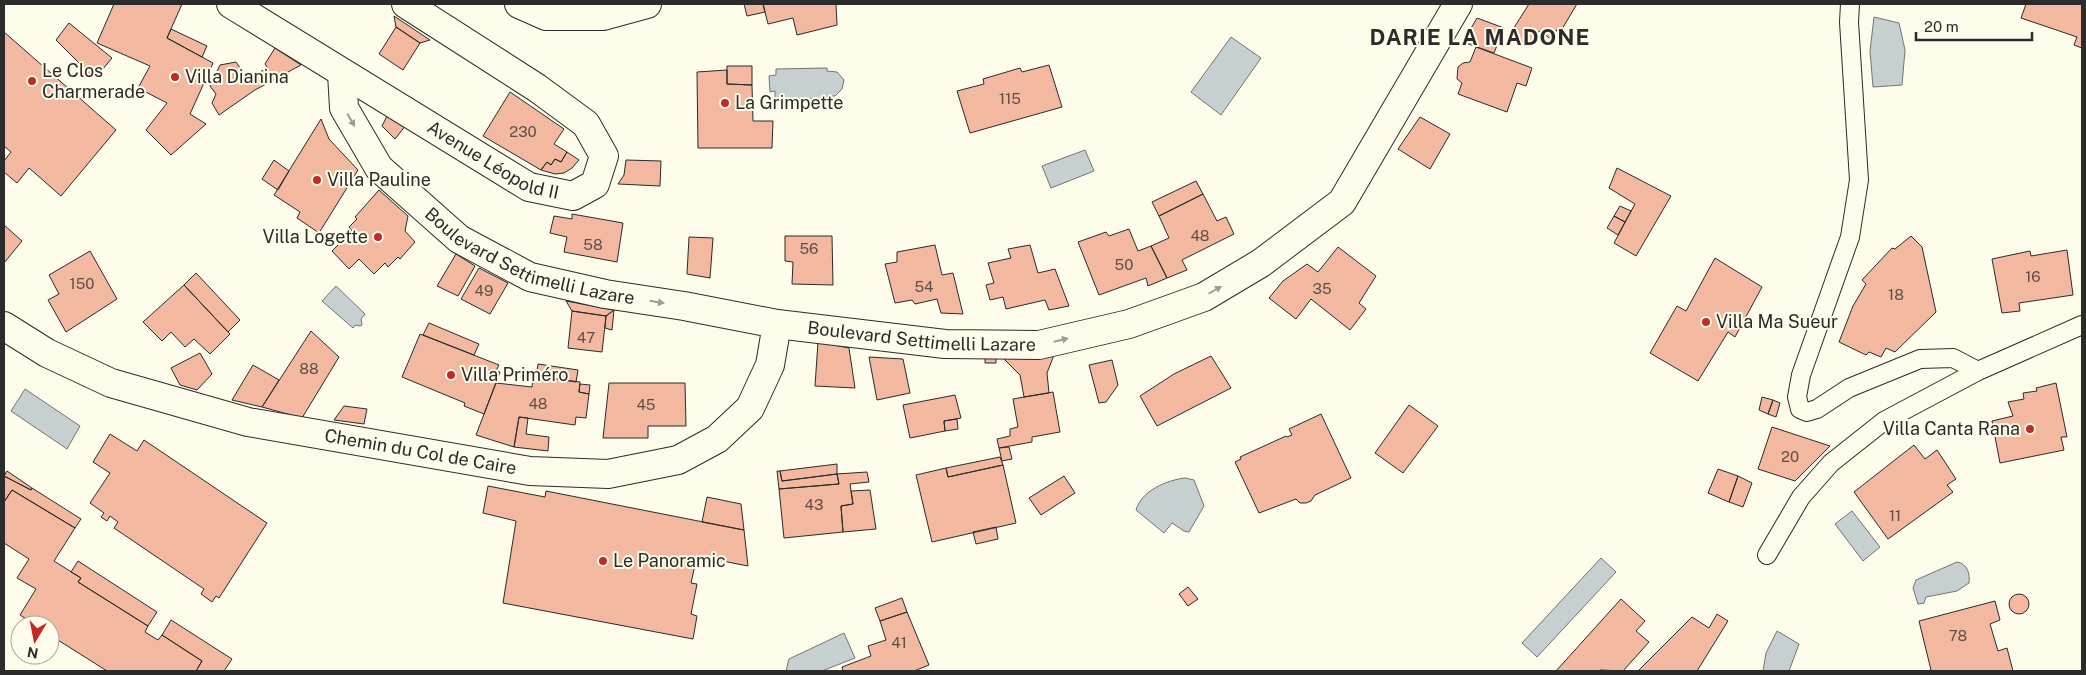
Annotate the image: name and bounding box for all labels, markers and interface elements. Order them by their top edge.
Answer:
scale bar [1916,10,2032,42]
text: 20 m [1924,18,1959,35]
district label: DARIE LA MADONE [1370,24,1591,50]
place label: Le Clos Charmerade [42,60,145,102]
place label: Villa Dianina [185,66,289,87]
marker: Villa Dianina [169,71,181,83]
marker: Le Clos Charmerade [26,75,38,87]
house number: 115 [999,90,1021,107]
place label: La Grimpette [735,92,843,113]
marker: La Grimpette [719,97,731,109]
one-way arrow [347,113,355,128]
street label: Avenue Léopold II [424,116,561,203]
house number: 230 [509,123,537,140]
place label: Villa Pauline [327,169,431,190]
marker: Villa Pauline [311,174,323,186]
street label: Boulevard Settimelli Lazare [421,203,636,308]
place label: Villa Logette [263,226,368,247]
house number: 48 [1190,227,1210,244]
marker: Villa Logette [372,231,384,243]
house number: 58 [583,236,603,253]
house number: 56 [800,240,818,257]
house number: 50 [1115,256,1133,273]
house number: 16 [2025,268,2041,285]
house number: 150 [70,275,94,292]
house number: 54 [914,278,934,295]
house number: 35 [1312,280,1332,297]
house number: 49 [475,282,493,299]
one-way arrow [1208,286,1221,295]
house number: 18 [1888,286,1904,303]
one-way arrow [649,298,665,306]
place label: Villa Ma Sueur [1716,311,1838,332]
marker: Villa Ma Sueur [1700,316,1712,328]
street label: Boulevard Settimelli Lazare [806,317,1036,355]
house number: 47 [577,329,595,346]
one-way arrow [1053,336,1068,344]
house number: 88 [299,360,319,377]
place label: Villa Priméro [461,364,568,385]
marker: Villa Priméro [445,369,457,381]
house number: 48 [528,395,548,412]
house number: 45 [637,396,655,413]
place label: Villa Canta Rana [1883,418,2020,439]
marker: Villa Canta Rana [2024,423,2036,435]
street label: Chemin du Col de Caire [323,424,518,478]
house number: 20 [1781,448,1799,465]
house number: 43 [805,496,823,513]
house number: 11 [1889,507,1901,524]
place label: Le Panoramic [613,550,726,571]
marker: Le Panoramic [597,555,609,567]
north arrow [10,615,60,665]
house number: 78 [1949,627,1967,644]
house number: 41 [891,634,907,651]
text: N [26,644,40,662]

